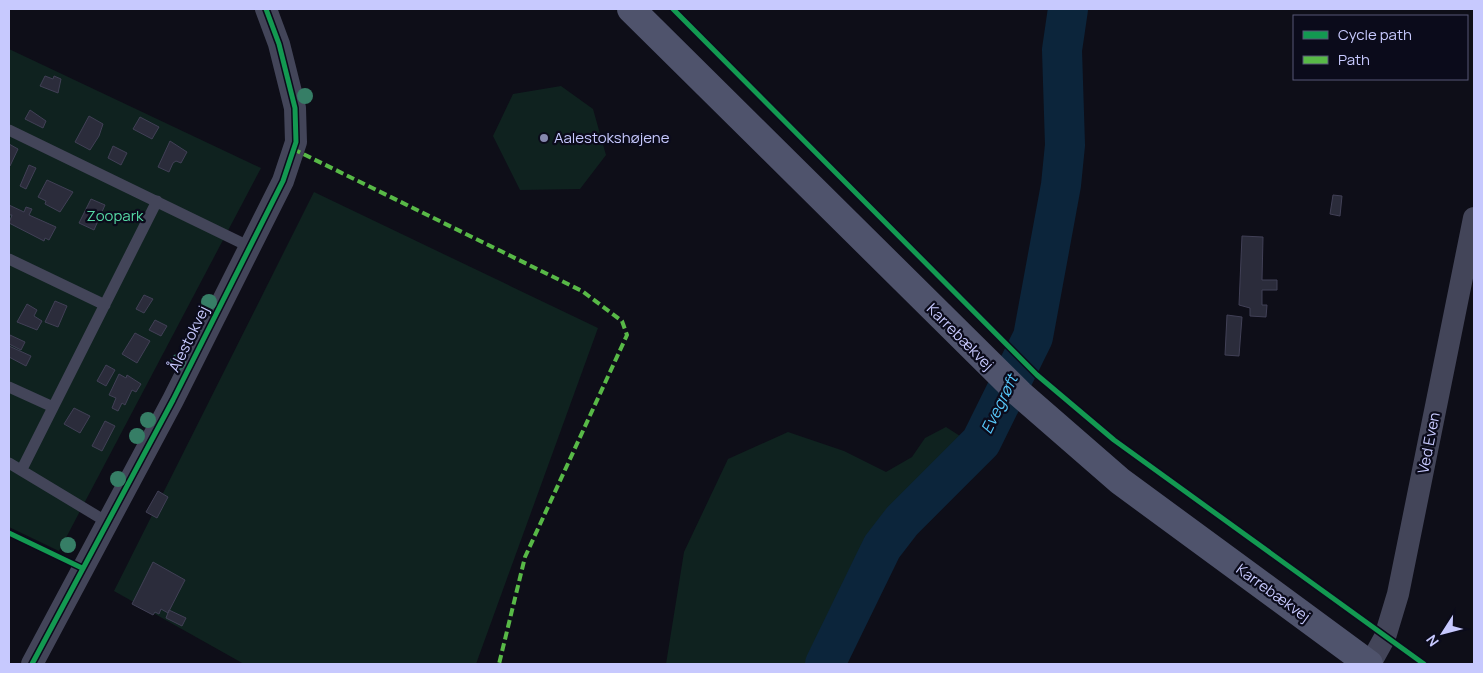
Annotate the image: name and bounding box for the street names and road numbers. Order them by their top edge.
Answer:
street label: Karrebækvej [922,298,999,375]
street label: Ålestokvej [163,302,214,376]
street label: Ved Even [1412,410,1445,475]
street label: Karrebækvej [1232,559,1315,627]

